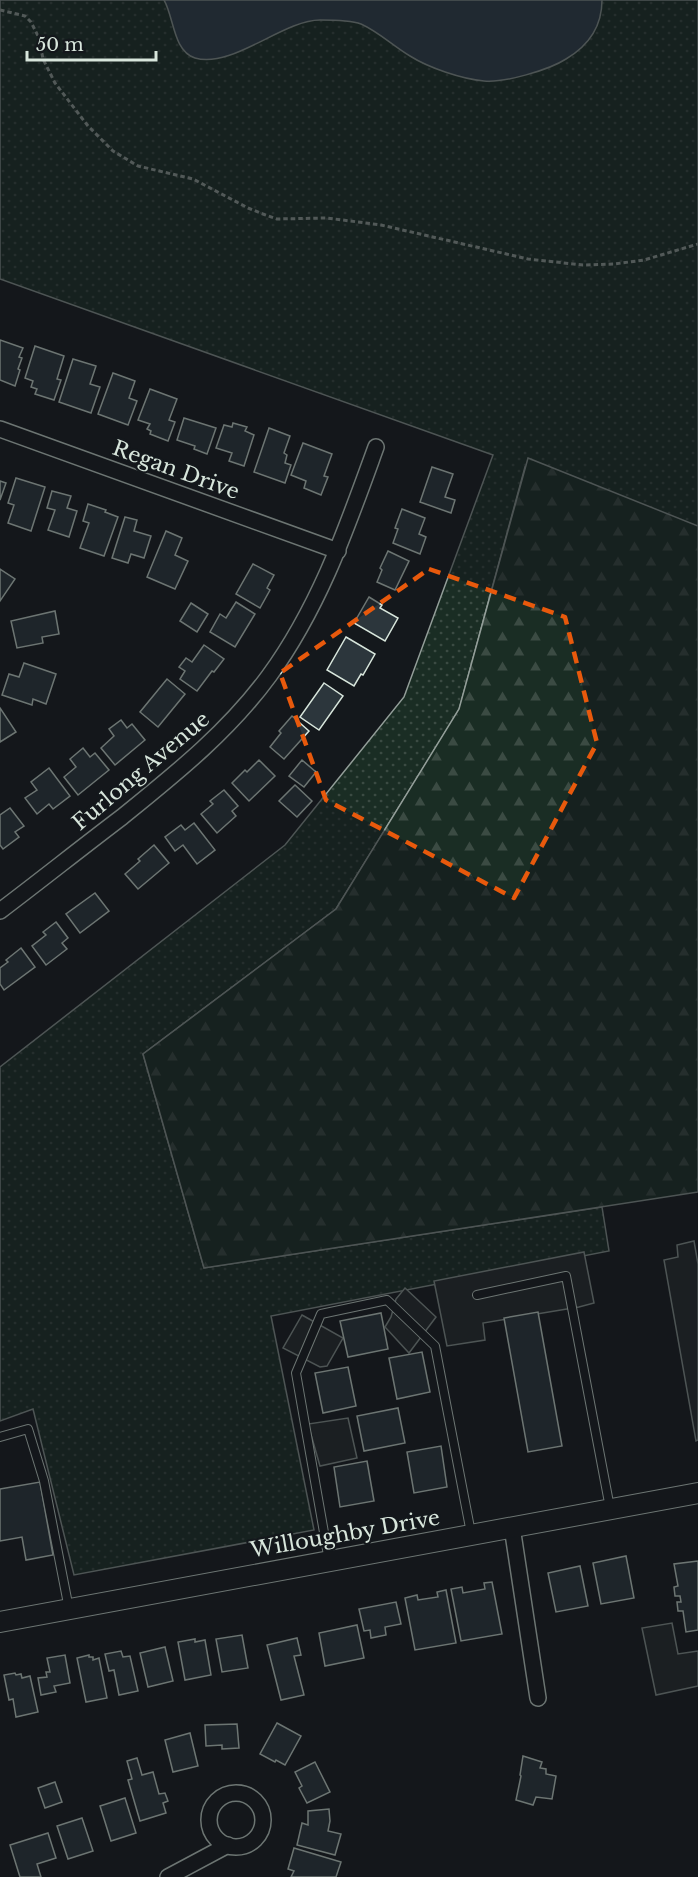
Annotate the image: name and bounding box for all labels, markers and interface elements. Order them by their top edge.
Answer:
scale bar [27,24,156,62]
text: 50 m [36,34,84,56]
street label: Regan Drive [109,435,243,505]
street label: Furlong Avenue [67,706,215,836]
street label: Willoughby Drive [247,1504,442,1564]

